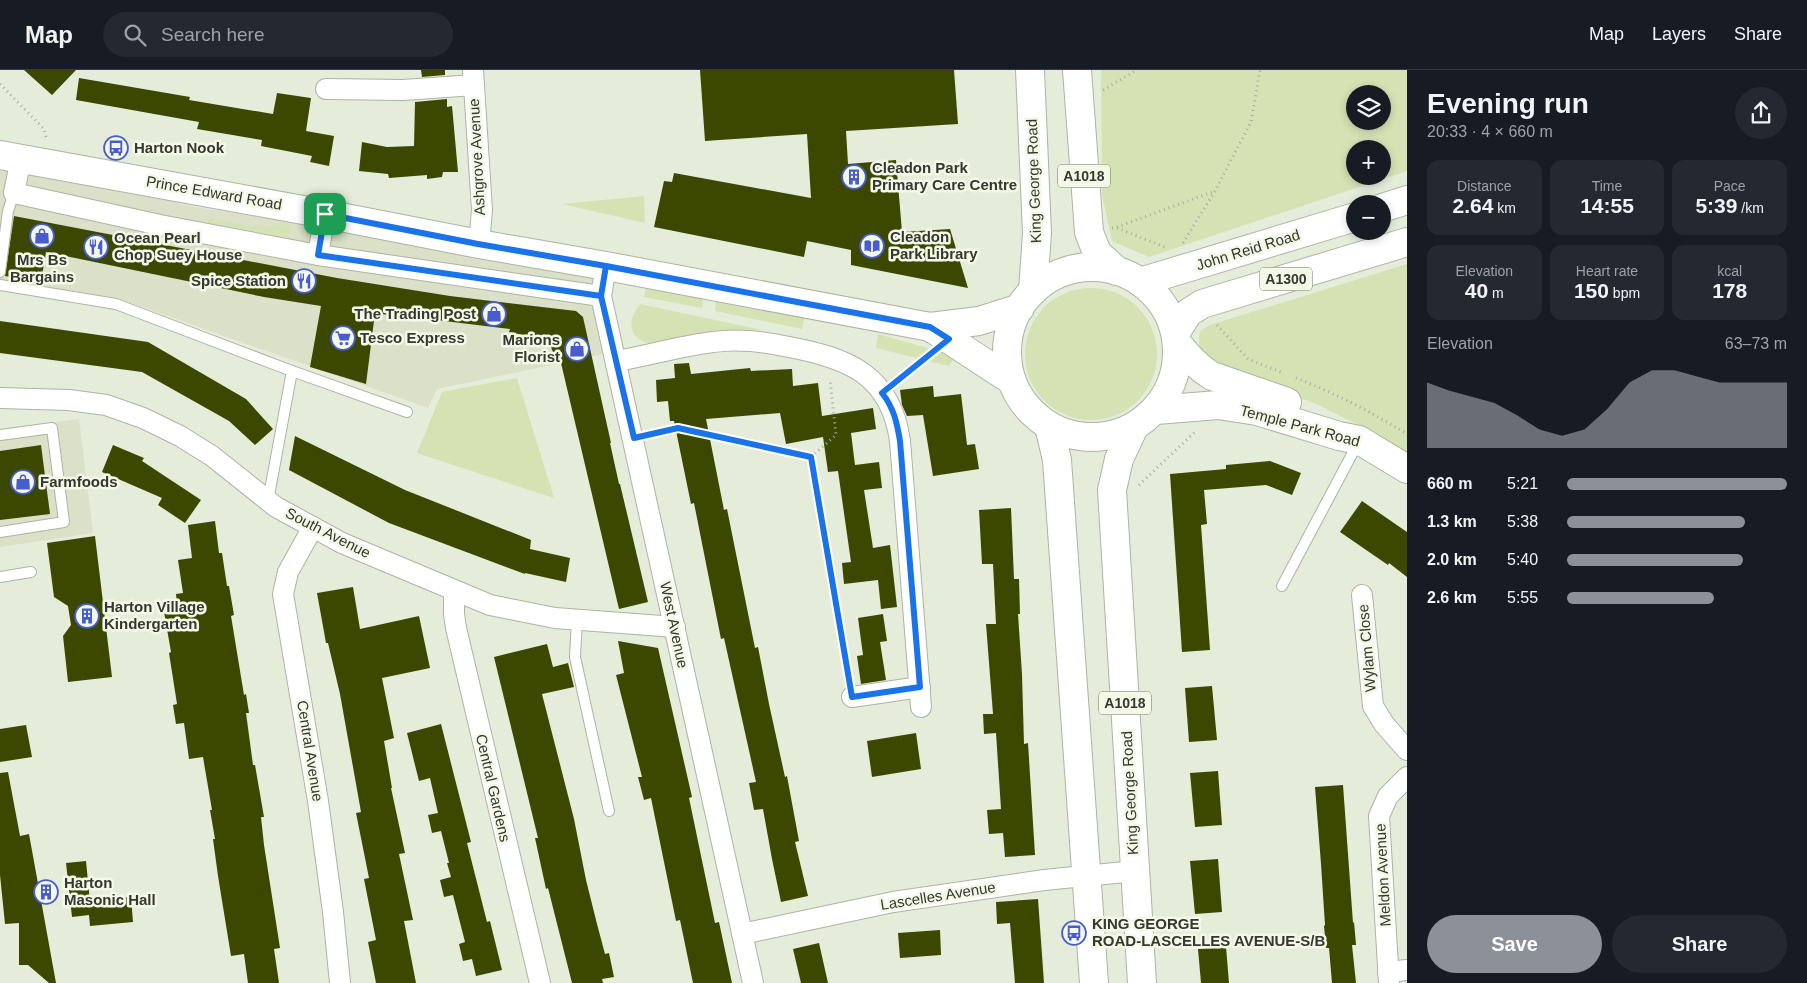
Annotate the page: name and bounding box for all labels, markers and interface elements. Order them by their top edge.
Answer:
search box [103,12,453,57]
text: Map [25,21,73,48]
icon: search [121,21,149,49]
text: Search here [161,24,265,45]
text: Map [1589,24,1624,44]
text: Layers [1652,24,1706,44]
text: Share [1734,24,1782,44]
map controls [1346,85,1391,240]
button: layers [1346,85,1391,130]
button: share [1735,87,1787,139]
text: Evening run [1427,88,1589,119]
street label: Ashgrove Avenue [465,98,488,216]
street label: King George Road [1023,119,1044,243]
text: 20:33 · 4 × 660 m [1427,123,1553,140]
bus stop icon: Harton Nook [103,135,129,161]
place label: Harton Nook [134,139,225,156]
button: + [1346,140,1391,185]
place label: Cleadon Park Primary Care Centre [872,159,1017,193]
building icon: Cleadon Park Primary Care Centre [841,164,867,190]
road number: A1018 [1058,164,1110,188]
street label: Prince Edward Road [145,172,283,213]
text: Distance [1457,178,1512,194]
text: Time [1592,178,1622,194]
text: Pace [1714,178,1746,194]
pin [304,193,346,235]
text: 2.64 [1453,194,1493,217]
text: 14:55 [1580,194,1634,217]
text: 5:39 [1695,194,1737,217]
button: − [1346,195,1391,240]
icon: arrive [311,200,339,228]
text: km [1493,200,1516,216]
text: /km [1737,200,1764,216]
shop icon: Mrs Bs Bargains [29,223,55,249]
street label: John Reid Road [1194,226,1302,273]
place label: Cleadon Park Library [890,228,978,262]
place label: Ocean Pearl Chop Suey House [114,229,242,263]
library icon: Cleadon Park Library [859,233,885,259]
restaurant icon: Ocean Pearl Chop Suey House [83,234,109,260]
place label: Mrs Bs Bargains [10,251,74,285]
text: Elevation [1456,263,1513,279]
text: Heart rate [1576,263,1638,279]
text: kcal [1717,263,1742,279]
restaurant icon: Spice Station [291,268,317,294]
road number: A1300 [1260,268,1312,290]
place label: Spice Station [191,272,286,289]
text: 40 [1465,279,1488,302]
text: 150 [1574,279,1609,302]
text: 178 [1712,279,1747,302]
text: m [1488,285,1504,301]
text: bpm [1609,285,1640,301]
shop icon: The Trading Post [481,301,507,327]
place label: The Trading Post [354,305,476,322]
supermarket icon: Tesco Express [330,325,356,351]
place label: Tesco Express [360,329,465,346]
place label: Marions Florist [502,331,560,365]
text: Elevation [1427,335,1493,352]
text: 63–73 m [1725,335,1787,352]
shop icon: Marions Florist [564,336,590,362]
street label: Temple Park Road [1238,401,1362,450]
shop icon: Farmfoods [10,469,36,495]
place label: Farmfoods [40,473,118,490]
text: 660 m [1427,475,1472,492]
text: 5:21 [1507,475,1538,492]
street label: South Avenue [283,504,374,561]
text: 1.3 km [1427,513,1477,530]
text: 5:38 [1507,513,1538,530]
text: 2.0 km [1427,551,1477,568]
text: 5:40 [1507,551,1538,568]
street label: West Avenue [657,580,692,670]
text: 2.6 km [1427,589,1477,606]
text: 5:55 [1507,589,1538,606]
place label: Harton Village Kindergarten [104,598,205,632]
building icon: Harton Village Kindergarten [74,603,100,629]
street label: Wylam Close [1354,603,1379,693]
road number: A1018 [1099,692,1151,714]
street label: Central Avenue [294,699,327,803]
street label: King George Road [1118,731,1141,856]
street label: Central Gardens [473,732,514,843]
street label: Meldon Avenue [1371,823,1394,927]
place label: Harton Masonic Hall [64,874,156,908]
street label: Lascelles Avenue [879,878,997,913]
building icon: Harton Masonic Hall [33,879,59,905]
place label: KING GEORGE ROAD-LASCELLES AVENUE-S/B [1092,915,1326,949]
button: Save [1427,915,1602,973]
button: Share [1612,915,1787,973]
bus stop icon: KING GEORGE ROAD-LASCELLES AVENUE-S/B [1061,920,1087,946]

